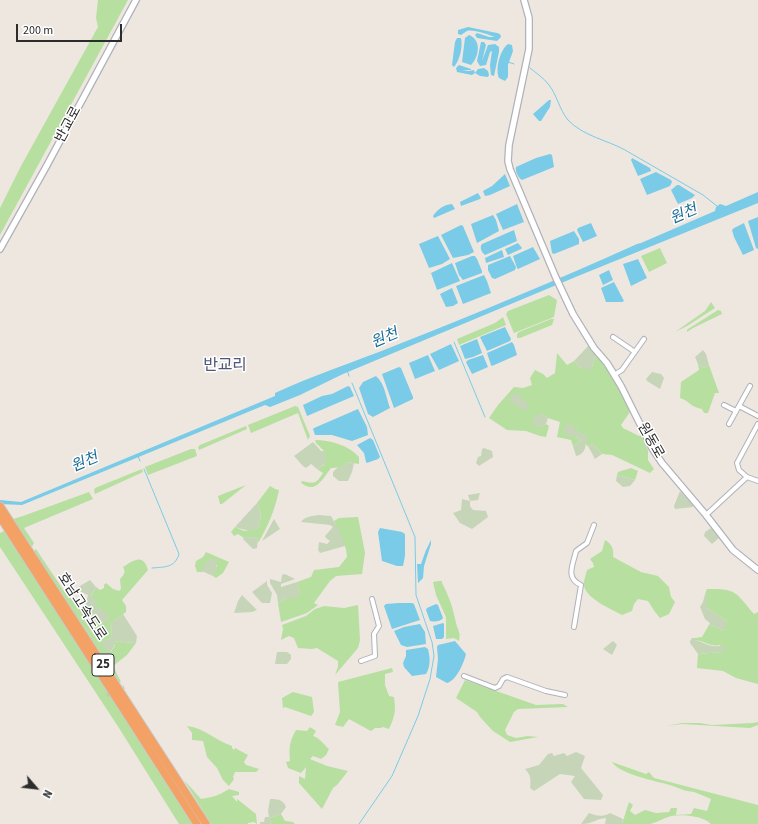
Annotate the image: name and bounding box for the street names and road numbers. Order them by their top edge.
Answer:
street label: 반교로 [53,104,85,146]
street label: 원동로 [633,420,667,462]
street label: 호남고속도로 [53,570,109,644]
road number: 25 [92,654,114,676]

